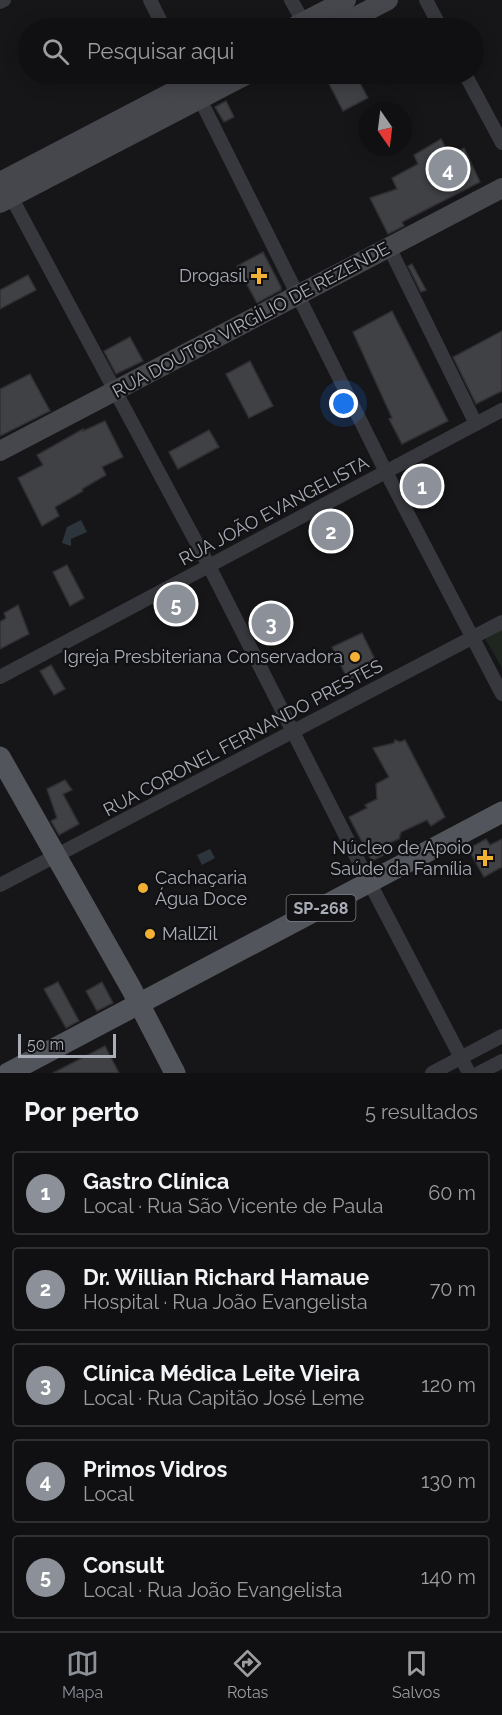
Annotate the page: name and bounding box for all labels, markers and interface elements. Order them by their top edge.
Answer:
search box [18,18,484,84]
icon: search [39,35,72,68]
text: Pesquisar aqui [87,38,234,64]
north arrow [358,102,412,156]
pin: 4 [428,146,468,192]
street label: RUA DOUTOR VIRGÍLIO DE REZENDE [108,236,393,402]
place label: Drogasil [179,265,247,286]
marker: Drogasil [252,269,266,283]
your location [329,389,358,418]
street label: RUA JOÃO EVANGELISTA [175,452,372,570]
pin: 1 [402,464,442,508]
pin: 2 [312,508,350,554]
pin: 5 [156,582,195,626]
pin: 3 [252,600,290,646]
place label: Igreja Presbiteriana Conservadora [63,646,343,667]
marker: Igreja Presbiteriana Conservadora [348,650,362,664]
street label: RUA CORONEL FERNANDO PRESTES [100,655,386,820]
place label: Núcleo de Apoio Saúde da Família [330,837,472,879]
marker: Núcleo de Apoio Saúde da Família [476,849,494,867]
place label: Cachaçaria Água Doce [155,867,247,909]
marker: Cachaçaria Água Doce [136,881,150,895]
road number: SP-268 [286,895,356,921]
place label: MallZil [162,923,218,944]
marker: MallZil [143,927,157,941]
scale bar [18,1031,116,1058]
text: 50 m [27,1035,64,1054]
text: Por perto [24,1097,139,1127]
text: 5 resultados [365,1100,478,1124]
text: Gastro Clínica [83,1168,229,1194]
text: 1 [41,1181,50,1205]
text: 60 m [428,1181,476,1205]
text: Local · Rua São Vicente de Paula [83,1194,383,1218]
text: Dr. Willian Richard Hamaue [83,1264,369,1290]
text: 2 [40,1277,51,1301]
text: 70 m [430,1277,476,1301]
text: Hospital · Rua João Evangelista [83,1290,368,1314]
text: Clínica Médica Leite Vieira [83,1360,360,1386]
text: 3 [40,1373,51,1397]
text: 120 m [421,1373,476,1397]
text: Local · Rua Capitão José Leme [83,1386,364,1410]
text: Primos Vidros [83,1456,227,1482]
text: 4 [40,1469,51,1493]
text: 130 m [421,1469,476,1493]
text: Local [83,1482,134,1506]
text: Consult [83,1552,164,1578]
text: 5 [40,1565,51,1589]
text: 140 m [421,1565,476,1589]
text: Local · Rua João Evangelista [83,1578,342,1602]
tab: Mapa [62,1647,103,1702]
tab: Rotas [227,1647,268,1702]
tab: Salvos [392,1647,440,1702]

